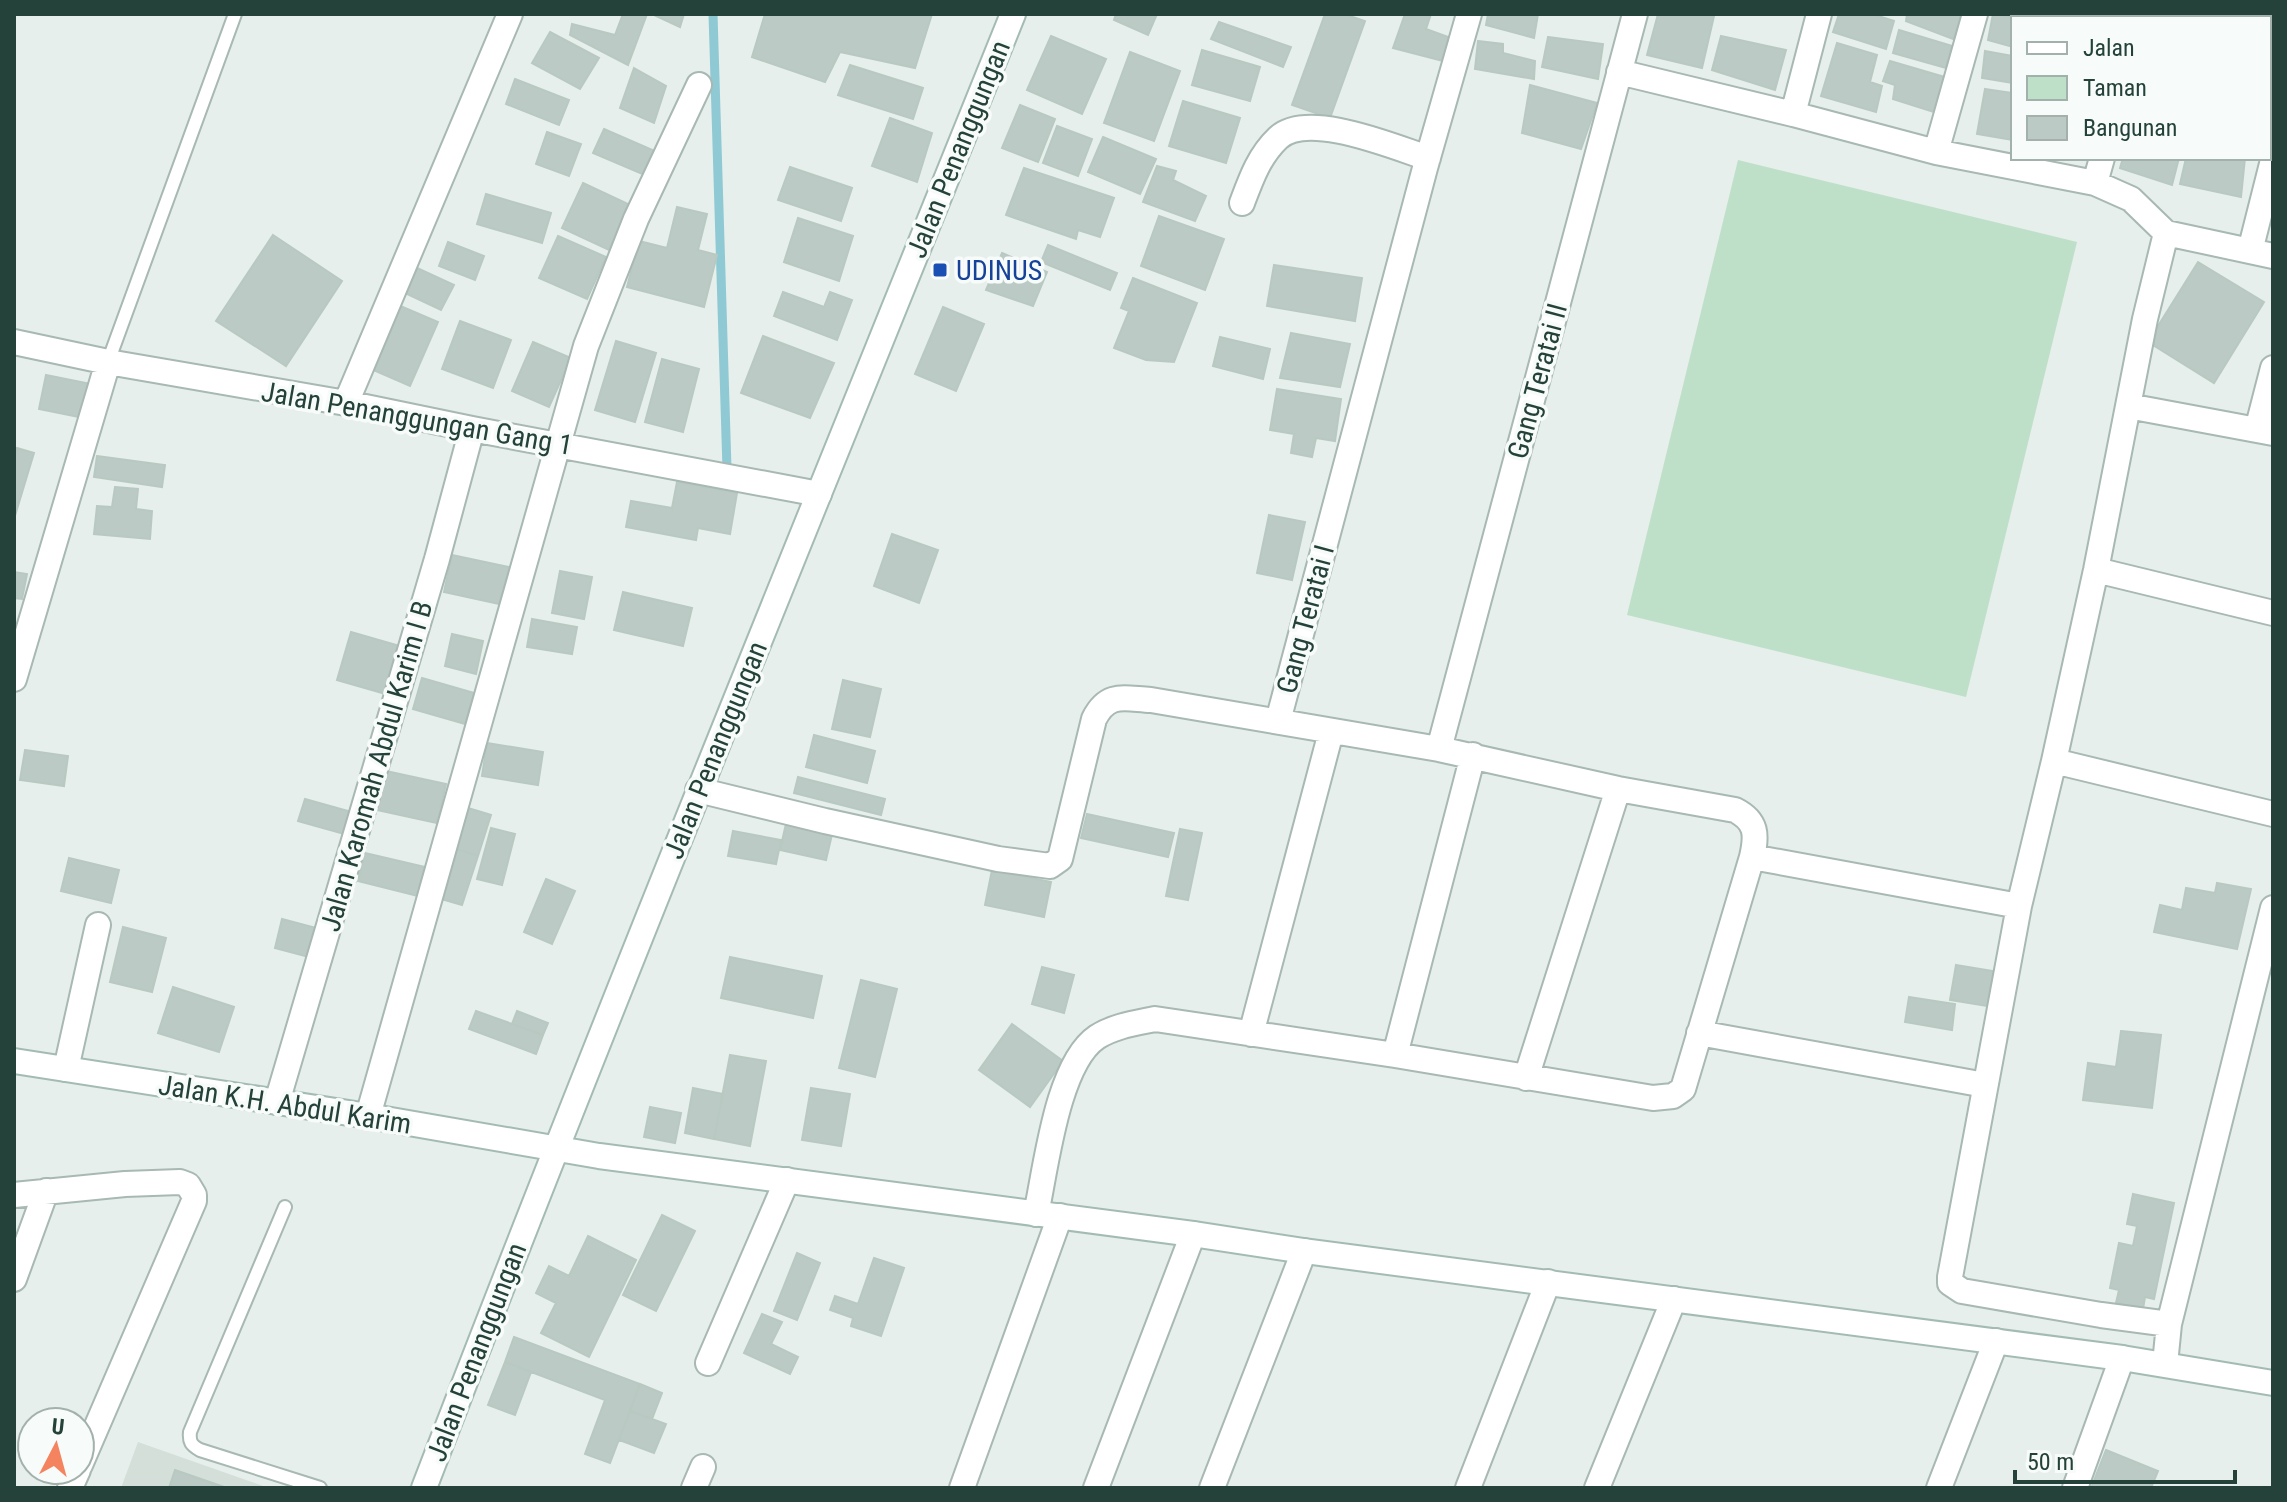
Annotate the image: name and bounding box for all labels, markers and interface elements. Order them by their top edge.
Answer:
legend [2011,16,2271,160]
text: Jalan [2083,34,2135,62]
street label: Jalan Penanggungan [900,36,1017,263]
text: Taman [2083,74,2147,102]
text: Bangunan [2083,114,2177,142]
place label: UDINUS [956,254,1042,287]
marker: UDINUS [931,261,949,279]
street label: Gang Teratai II [1501,300,1574,462]
street label: Jalan Penanggungan Gang 1 [259,375,575,462]
street label: Gang Teratai I [1270,541,1341,697]
street label: Jalan Karomah Abdul Karim I B [313,597,440,935]
street label: Jalan Penanggungan [657,637,774,864]
street label: Jalan K.H. Abdul Karim [156,1068,414,1141]
street label: Jalan Penanggungan [420,1238,533,1466]
north arrow [16,1406,96,1486]
text: U [50,1414,66,1440]
scale bar [2015,1434,2235,1484]
text: 50 m [2027,1448,2074,1476]

